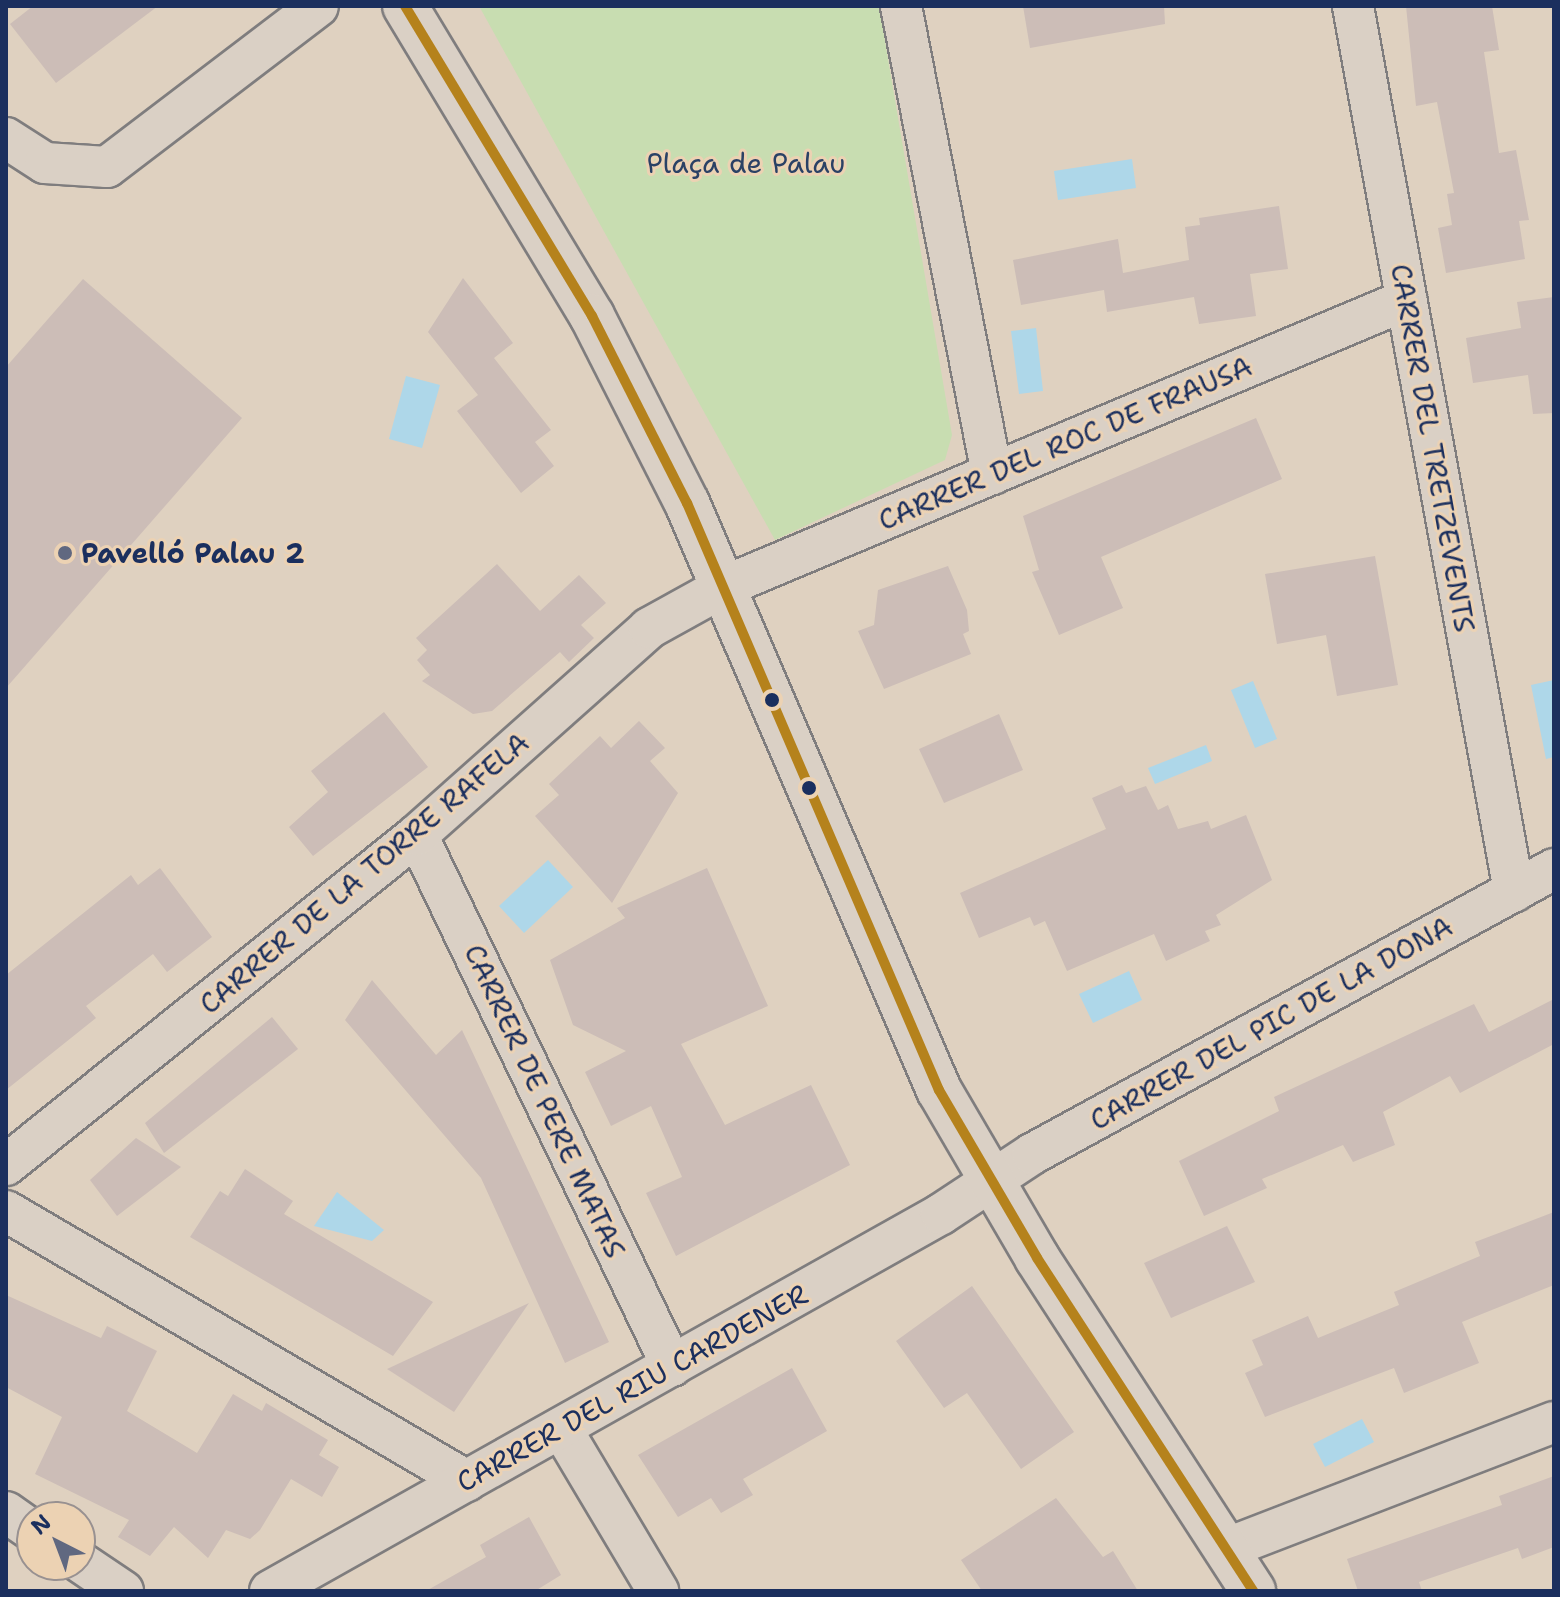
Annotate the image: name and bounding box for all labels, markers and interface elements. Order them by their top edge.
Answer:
park label: Plaça de Palau [647,146,845,180]
street label: CARRER DEL TRETZEVENTS [1384,261,1482,635]
street label: CARRER DEL ROC DE FRAUSA [873,349,1257,537]
place label: Pavelló Palau 2 [81,536,305,570]
marker: Pavelló Palau 2 [56,544,74,562]
unlabelled marker [764,692,780,708]
street label: CARRER DE LA TORRE RAFELA [192,725,536,1021]
unlabelled marker [801,780,817,796]
street label: CARRER DEL PIC DE LA DONA [1084,909,1458,1137]
street label: CARRER DE PERE MATAS [457,939,633,1263]
street label: CARRER DEL RIU CARDENER [451,1277,813,1499]
north arrow [16,1501,96,1581]
text: N [25,1508,57,1541]

